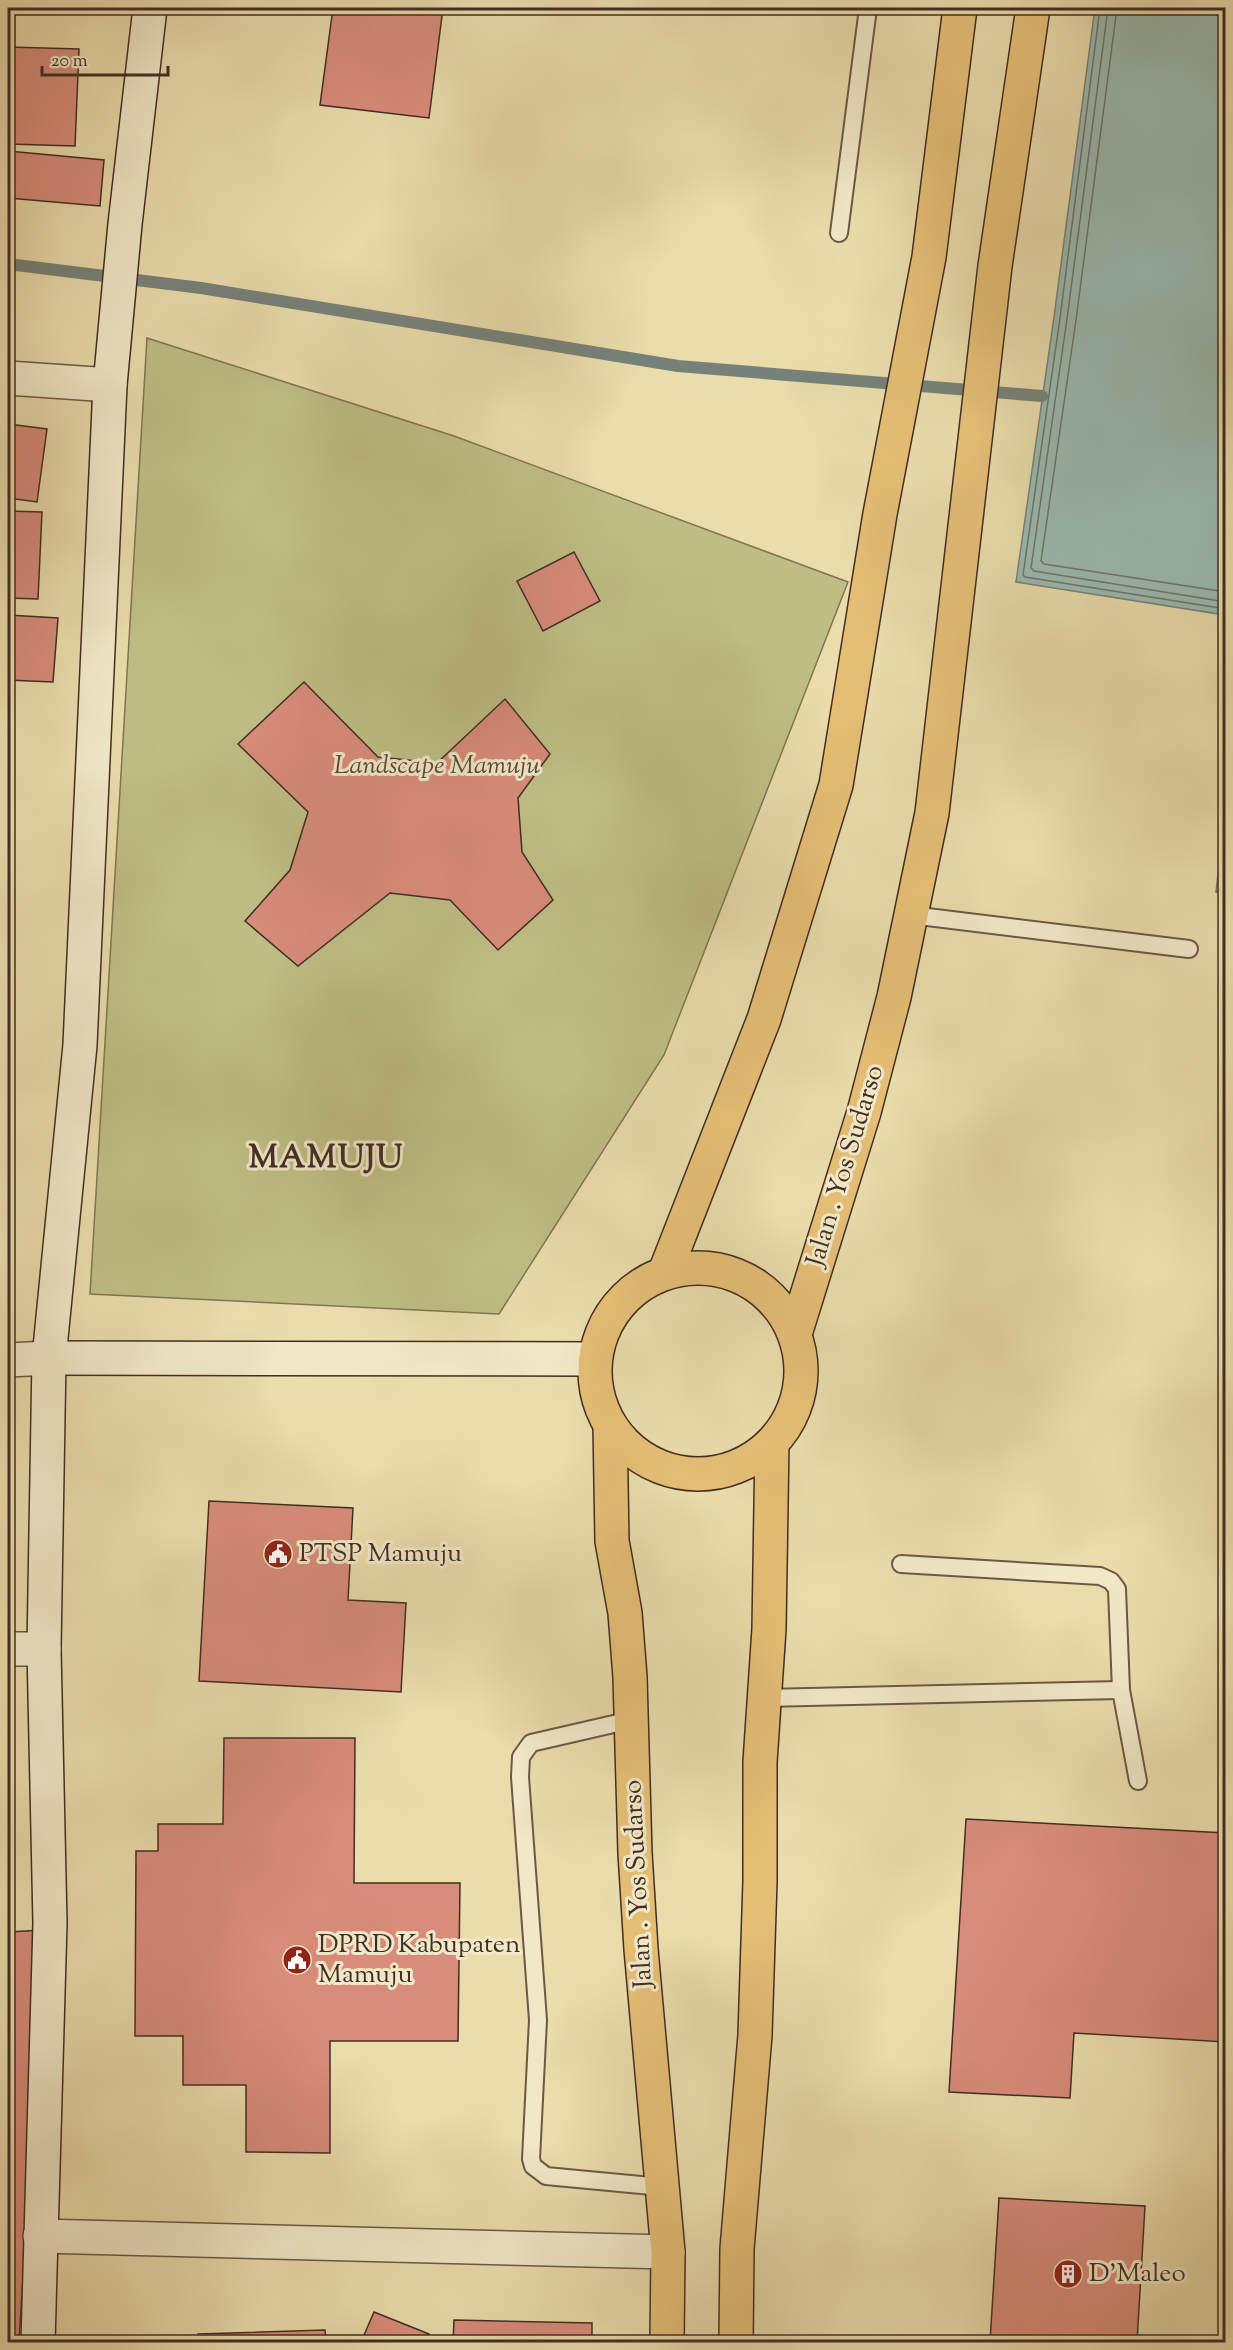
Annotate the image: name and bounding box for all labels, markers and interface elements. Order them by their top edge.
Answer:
scale bar [42,39,168,77]
text: 20 m [51,49,88,75]
park label: Landscape Mamuju [334,748,540,785]
street label: Jalan . Yos Sudarso [797,1061,894,1273]
district label: MAMUJU [248,1136,404,1182]
place label: PTSP Mamuju [299,1536,462,1573]
public building icon: PTSP Mamuju [262,1538,294,1570]
street label: Jalan . Yos Sudarso [615,1779,663,1991]
place label: DPRD Kabupaten Mamuju [318,1927,520,1994]
public building icon: DPRD Kabupaten Mamuju [281,1944,313,1976]
place label: D'Maleo [1089,2256,1186,2293]
building icon: D'Maleo [1052,2258,1084,2290]

